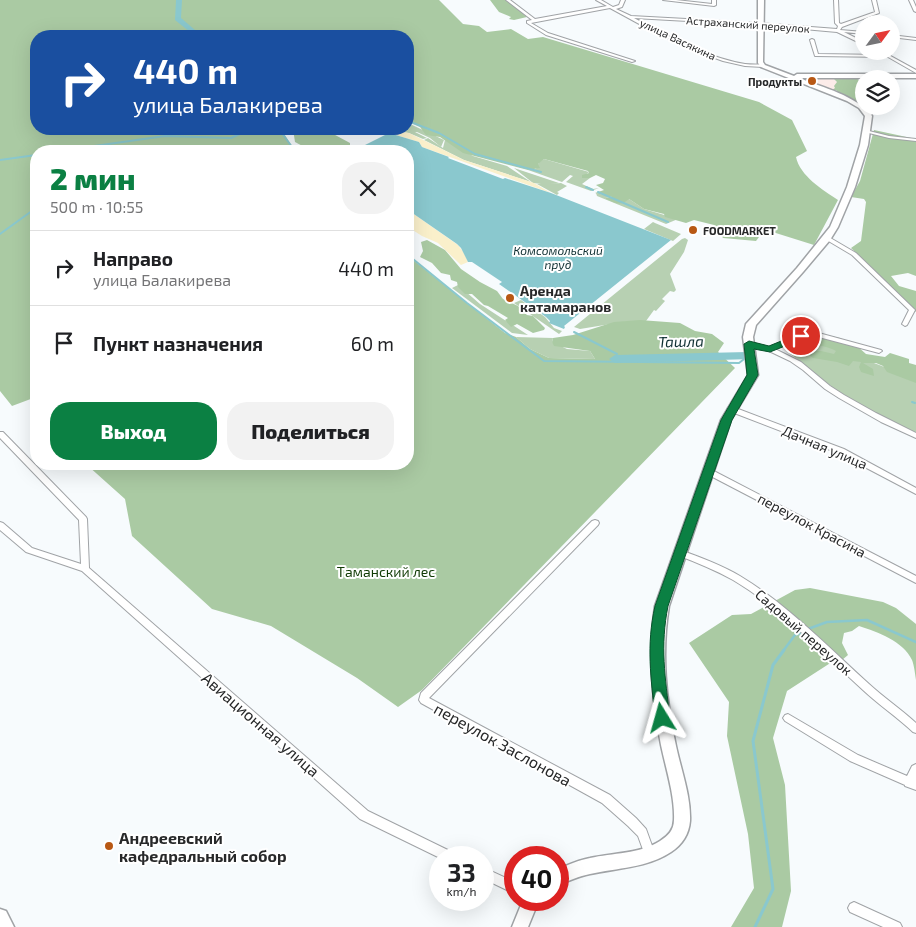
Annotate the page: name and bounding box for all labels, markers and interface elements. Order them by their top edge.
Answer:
street label: Астраханский переулок [686,13,810,36]
north arrow [855,15,900,60]
map controls [855,15,900,115]
street label: улица Васякина [638,16,718,63]
text: 440 m [133,49,238,91]
icon: right [50,50,115,115]
button: layers [855,70,900,115]
place label: Продукты [748,75,802,88]
marker: Продукты [806,75,818,87]
text: улица Балакирева [133,91,323,117]
text: 2 мин [50,160,135,196]
button: close [342,162,394,214]
text: 500 m · 10:55 [50,197,143,216]
marker: FOODMARKET [687,224,699,236]
place label: FOODMARKET [703,224,776,237]
water label: Комсомольский пруд [513,243,603,271]
text: Направо [93,247,173,270]
icon: right [50,254,78,282]
text: 440 m [338,257,394,280]
text: улица Балакирева [93,270,231,289]
place label: Аренда катамаранов [520,282,611,315]
marker: Аренда катамаранов [504,292,516,304]
pin [780,315,822,357]
icon: arrive [787,322,815,350]
icon: arrive [50,329,78,357]
text: Пункт назначения [93,332,263,355]
text: 60 m [351,332,394,355]
water label: Ташла [658,332,704,350]
button: Выход [50,402,217,460]
button: Поделиться [227,402,394,460]
street label: Дачная улица [780,421,870,473]
street label: переулок Красина [755,489,869,561]
park label: Таманский лес [337,563,435,580]
street label: Садовый переулок [752,585,856,679]
street label: Авиационная улица [198,668,324,781]
position arrow [635,691,687,743]
street label: переулок Заслонова [431,698,575,790]
place label: Андреевский кафедральный собор [119,828,287,865]
marker: Андреевский кафедральный собор [103,840,115,852]
speed limit sign: 40 [504,846,569,911]
text: 33 [447,857,476,887]
text: km/h [447,884,476,898]

